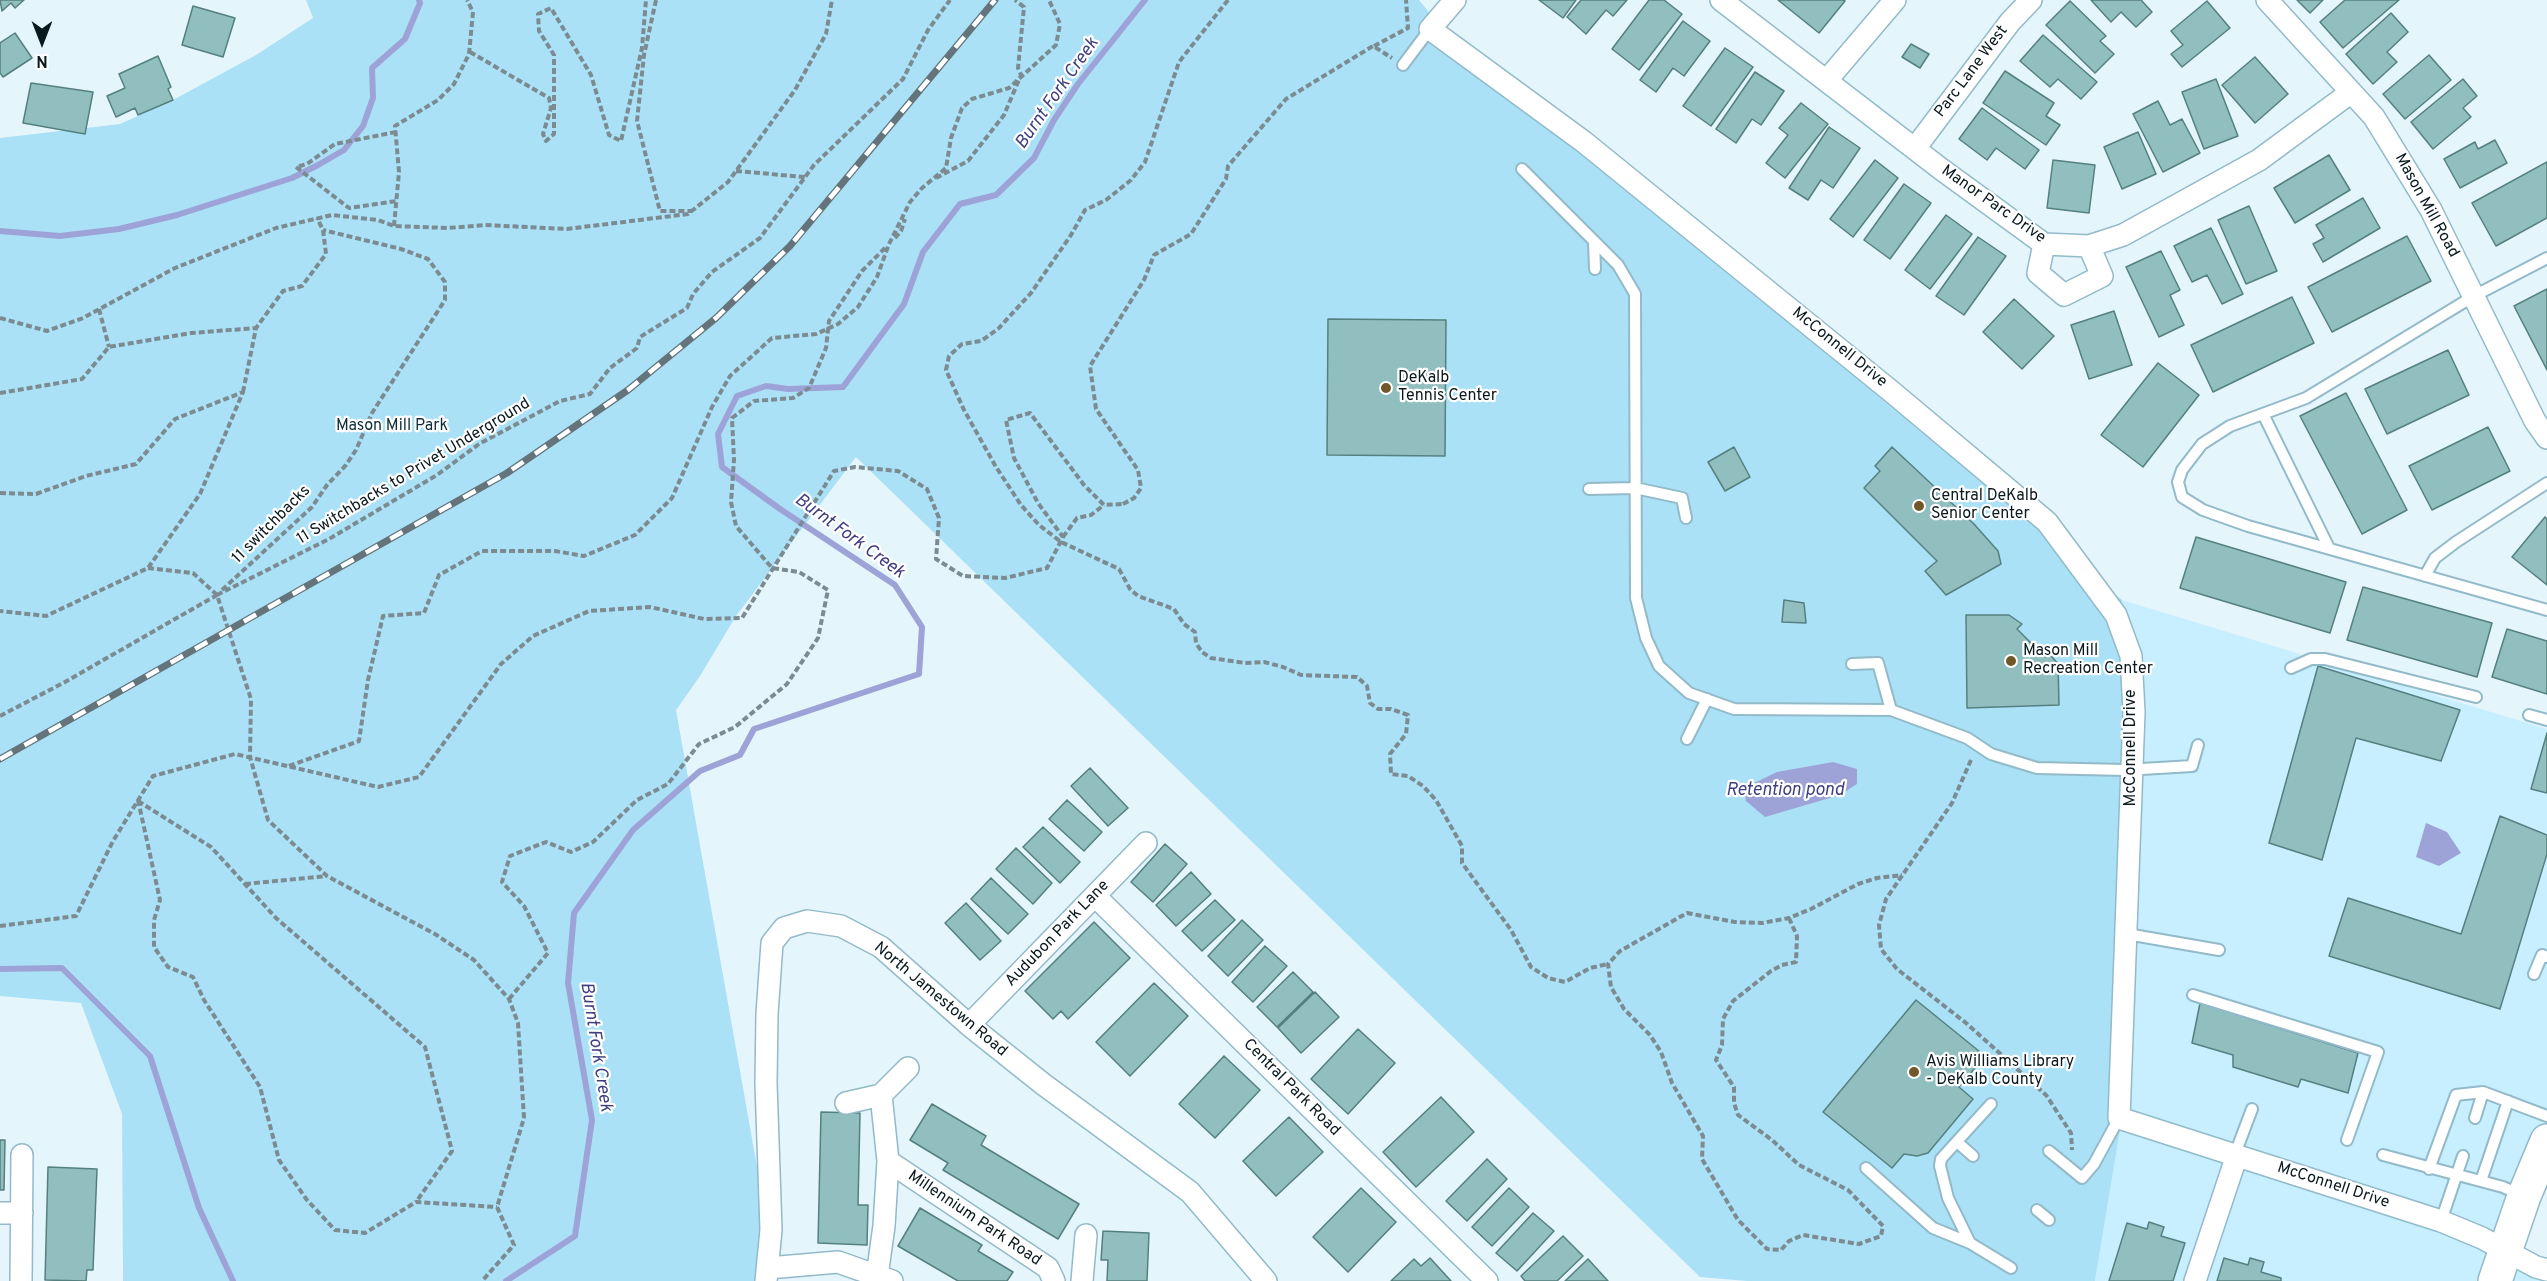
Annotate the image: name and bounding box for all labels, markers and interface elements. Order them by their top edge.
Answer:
north arrow [12,12,72,72]
street label: Parc Lane West [1931,22,2013,122]
water label: Burnt Fork Creek [1012,34,1104,154]
text: N [36,50,48,70]
street label: Mason Mill Road [2390,151,2462,261]
street label: Manor Parc Drive [1937,162,2049,248]
street label: McConnell Drive [1787,304,1891,392]
place label: DeKalb Tennis Center [1398,369,1497,407]
marker: DeKalb Tennis Center [1379,381,1393,395]
street label: 11 Switchbacks to Privet Underground [294,395,534,549]
park label: Mason Mill Park [336,417,448,437]
street label: 11 switchbacks [229,482,315,568]
place label: Central DeKalb Senior Center [1931,487,2038,525]
water label: Burnt Fork Creek [790,490,908,584]
marker: Central DeKalb Senior Center [1912,499,1926,513]
place label: Mason Mill Recreation Center [2023,642,2153,680]
marker: Mason Mill Recreation Center [2004,654,2018,668]
street label: McConnell Drive [2122,689,2142,807]
water label: Retention pond [1726,780,1844,802]
street label: Audubon Park Lane [1002,877,1114,991]
street label: North Jamestown Road [869,939,1011,1061]
water label: Burnt Fork Creek [574,981,616,1113]
street label: Central Park Road [1238,1035,1344,1141]
place label: Avis Williams Library - DeKalb County [1926,1053,2074,1091]
marker: Avis Williams Library - DeKalb County [1907,1065,1921,1079]
street label: McConnell Drive [2274,1159,2392,1213]
street label: Millennium Park Road [904,1167,1044,1271]

